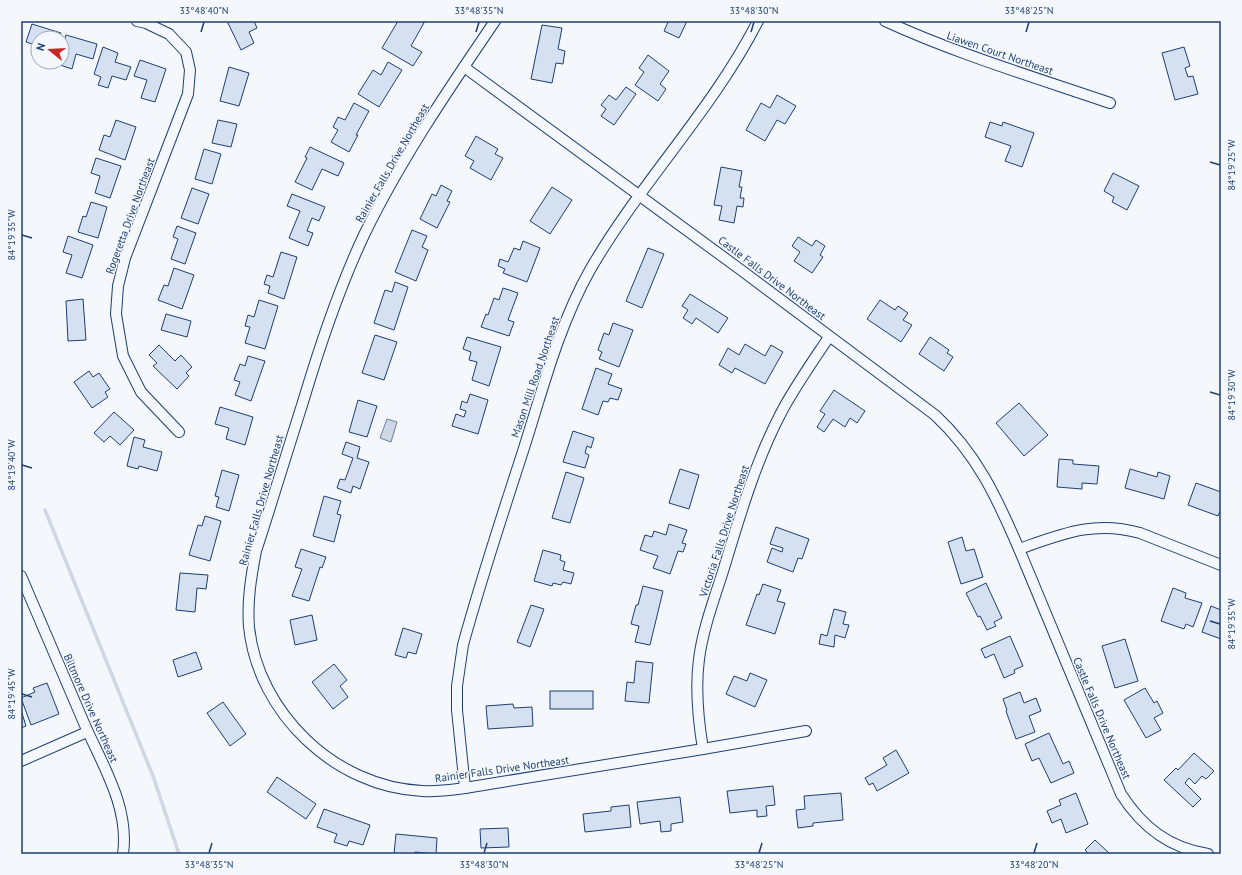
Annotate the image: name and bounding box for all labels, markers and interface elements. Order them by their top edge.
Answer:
text: 33°48'40"N [179,4,229,17]
text: 33°48'35"N [454,4,504,17]
text: 33°48'30"N [729,4,779,17]
text: 33°48'25"N [1004,4,1054,17]
street label: Liawen Court Northeast [945,28,1055,78]
north arrow [30,30,70,70]
text: N [33,41,48,53]
street label: Rainier Falls Drive Northeast [352,101,432,225]
text: 84°19'25"W [1225,139,1238,191]
street label: Rogeretta Drive Northeast [102,156,158,276]
text: 84°19'35"W [5,209,18,261]
street label: Castle Falls Drive Northeast [716,233,829,323]
street label: Mason Mill Road Northeast [508,314,562,440]
text: 84°19'30"W [1225,369,1238,421]
street label: Rainier Falls Drive Northeast [236,433,286,567]
text: 84°19'40"W [5,439,18,491]
street label: Victoria Falls Drive Northeast [696,463,752,600]
text: 84°19'35"W [1225,598,1238,650]
street label: Biltmore Drive Northeast [61,651,121,765]
street label: Castle Falls Drive Northeast [1070,655,1134,781]
text: 84°19'45"W [5,668,18,720]
street label: Rainier Falls Drive Northeast [434,753,570,785]
text: 33°48'35"N [184,858,234,871]
text: 33°48'30"N [459,858,509,871]
text: 33°48'25"N [734,858,784,871]
text: 33°48'20"N [1009,858,1059,871]

